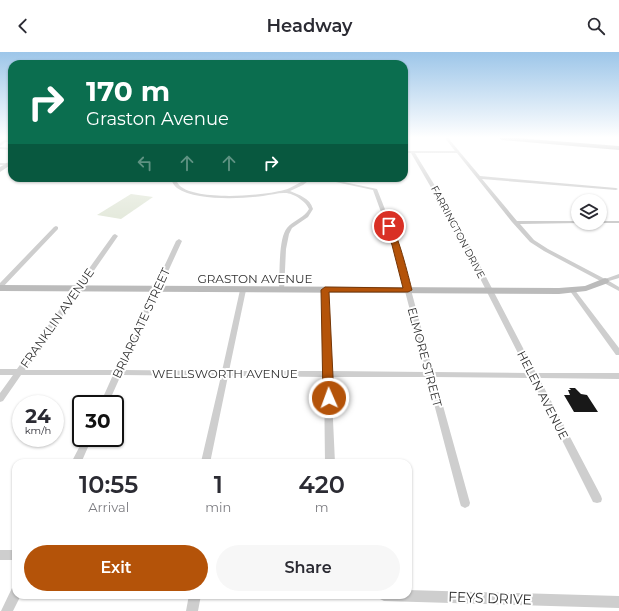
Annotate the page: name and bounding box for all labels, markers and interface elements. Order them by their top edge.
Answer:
icon: back [12,15,34,37]
text: Headway [266,15,353,37]
icon: search [585,15,607,37]
text: 170 m [86,74,170,108]
icon: right [20,76,72,128]
text: Graston Avenue [86,108,229,130]
icon: left [134,152,156,174]
icon: ahead [176,152,198,174]
icon: ahead [218,152,240,174]
icon: right [260,152,282,174]
street label: FARRINGTON DRIVE [428,183,488,281]
map controls [571,194,607,230]
button: layers [571,194,607,230]
pin [372,209,406,243]
icon: arrive [378,215,400,237]
street label: FRANKLIN AVENUE [17,265,97,371]
street label: BRIARGATE STREET [109,265,173,381]
street label: GRASTON AVENUE [197,271,313,286]
street label: ELMORE STREET [405,306,446,408]
street label: HELEN AVENUE [514,348,572,442]
street label: WELLSWORTH AVENUE [152,366,298,381]
position arrow [308,377,350,419]
speed limit sign: 30 [72,395,124,447]
text: 24 [25,404,51,428]
text: km/h [25,424,51,437]
text: 10:55 [79,470,138,499]
text: 1 [214,470,223,499]
text: 420 [298,470,345,499]
text: Arrival [88,499,129,515]
text: min [205,499,231,515]
text: m [315,499,329,515]
button: Exit [24,545,208,591]
button: Share [216,545,400,591]
street label: FEYS DRIVE [448,588,532,608]

